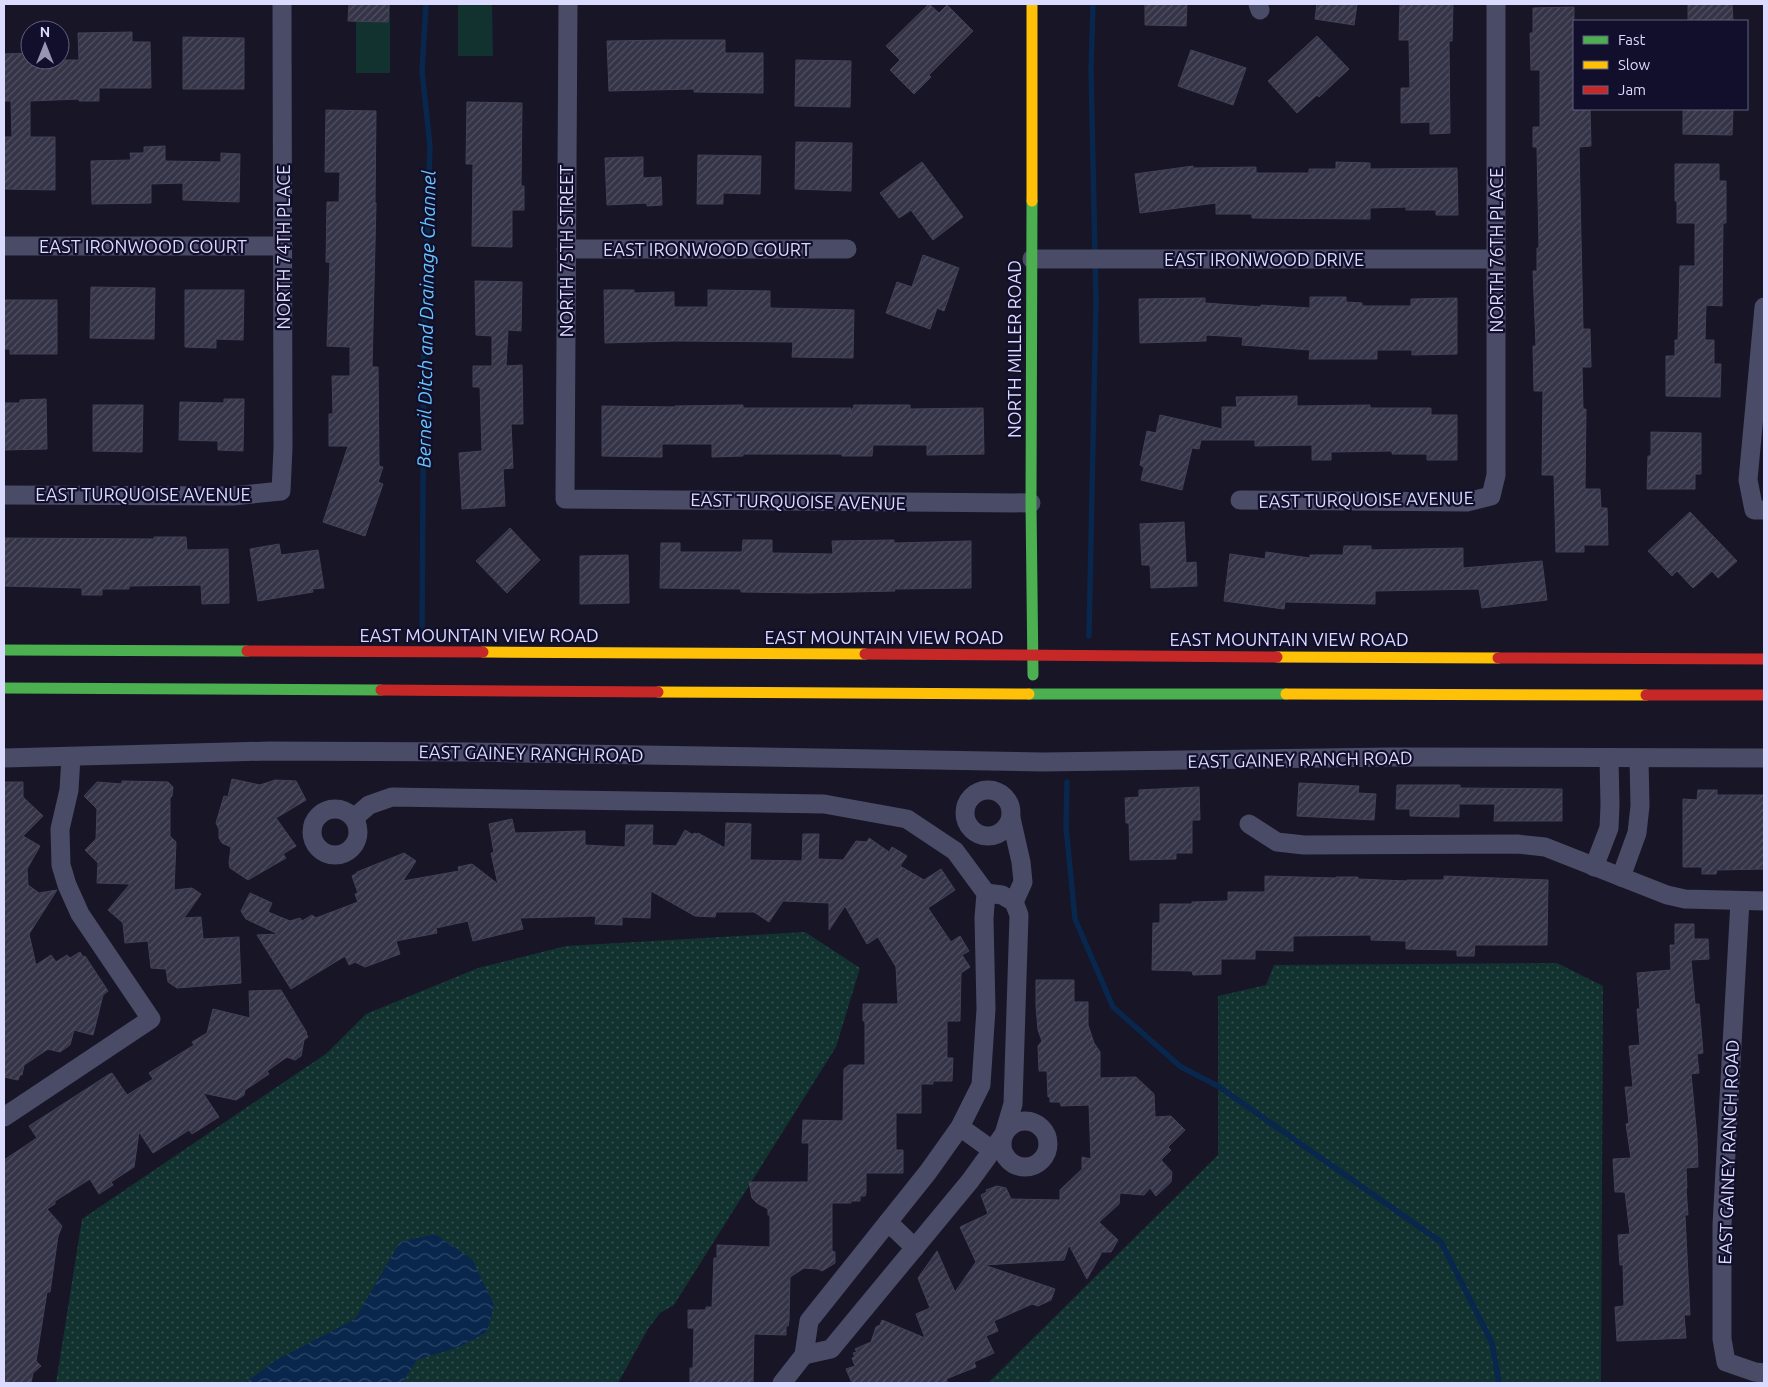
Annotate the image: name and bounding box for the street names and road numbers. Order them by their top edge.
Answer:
street label: NORTH 74TH PLACE [273,165,293,329]
street label: NORTH 75TH STREET [556,165,576,337]
street label: NORTH 76TH PLACE [1486,168,1506,332]
street label: EAST IRONWOOD COURT [39,236,247,256]
street label: EAST IRONWOOD COURT [603,239,811,259]
street label: EAST IRONWOOD DRIVE [1164,249,1364,269]
street label: NORTH MILLER ROAD [1004,260,1024,438]
street label: EAST TURQUOISE AVENUE [35,484,251,505]
street label: EAST TURQUOISE AVENUE [1258,487,1474,512]
street label: EAST TURQUOISE AVENUE [690,489,906,514]
street label: EAST MOUNTAIN VIEW ROAD [359,625,599,645]
street label: EAST MOUNTAIN VIEW ROAD [764,627,1004,647]
street label: EAST MOUNTAIN VIEW ROAD [1169,629,1409,649]
street label: EAST GAINEY RANCH ROAD [418,741,644,765]
street label: EAST GAINEY RANCH ROAD [1187,747,1413,771]
street label: EAST GAINEY RANCH ROAD [1714,1039,1742,1265]

